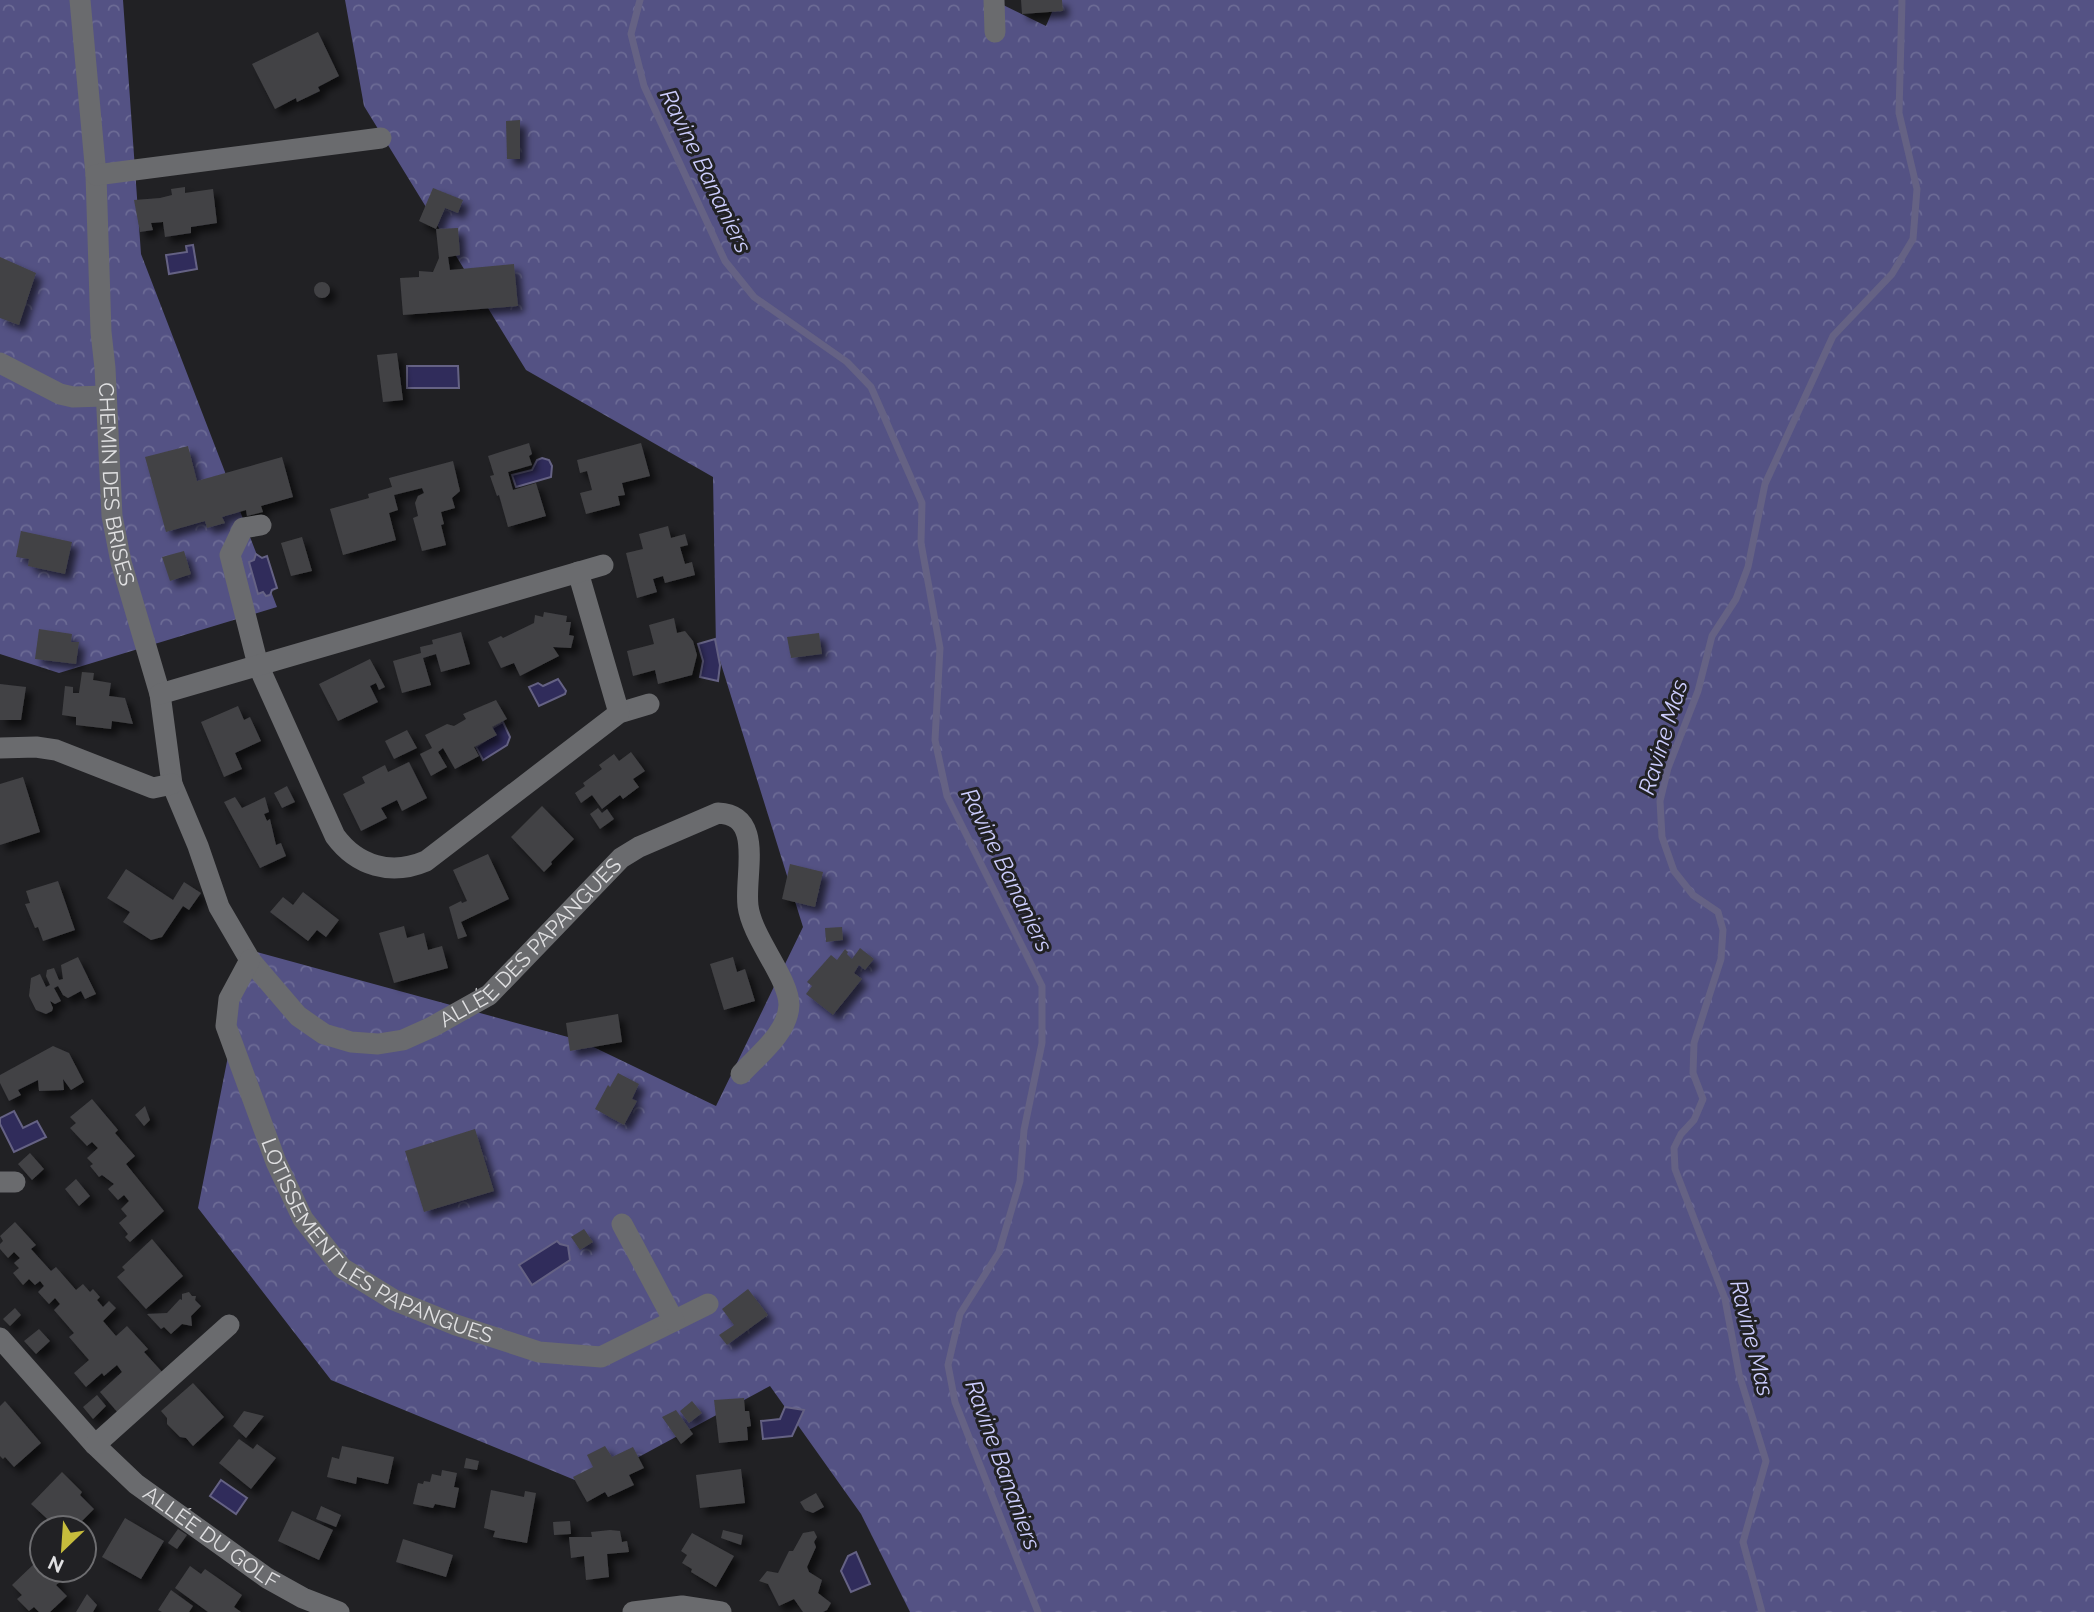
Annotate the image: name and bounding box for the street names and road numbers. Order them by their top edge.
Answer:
street label: CHEMIN DES BRISES [94,382,140,589]
street label: ALLÉE DES PAPANGUES [435,852,627,1032]
street label: LOTISSEMENT LES PAPANGUES [256,1134,497,1348]
street label: ALLÉE DU GOLF [138,1480,284,1594]

